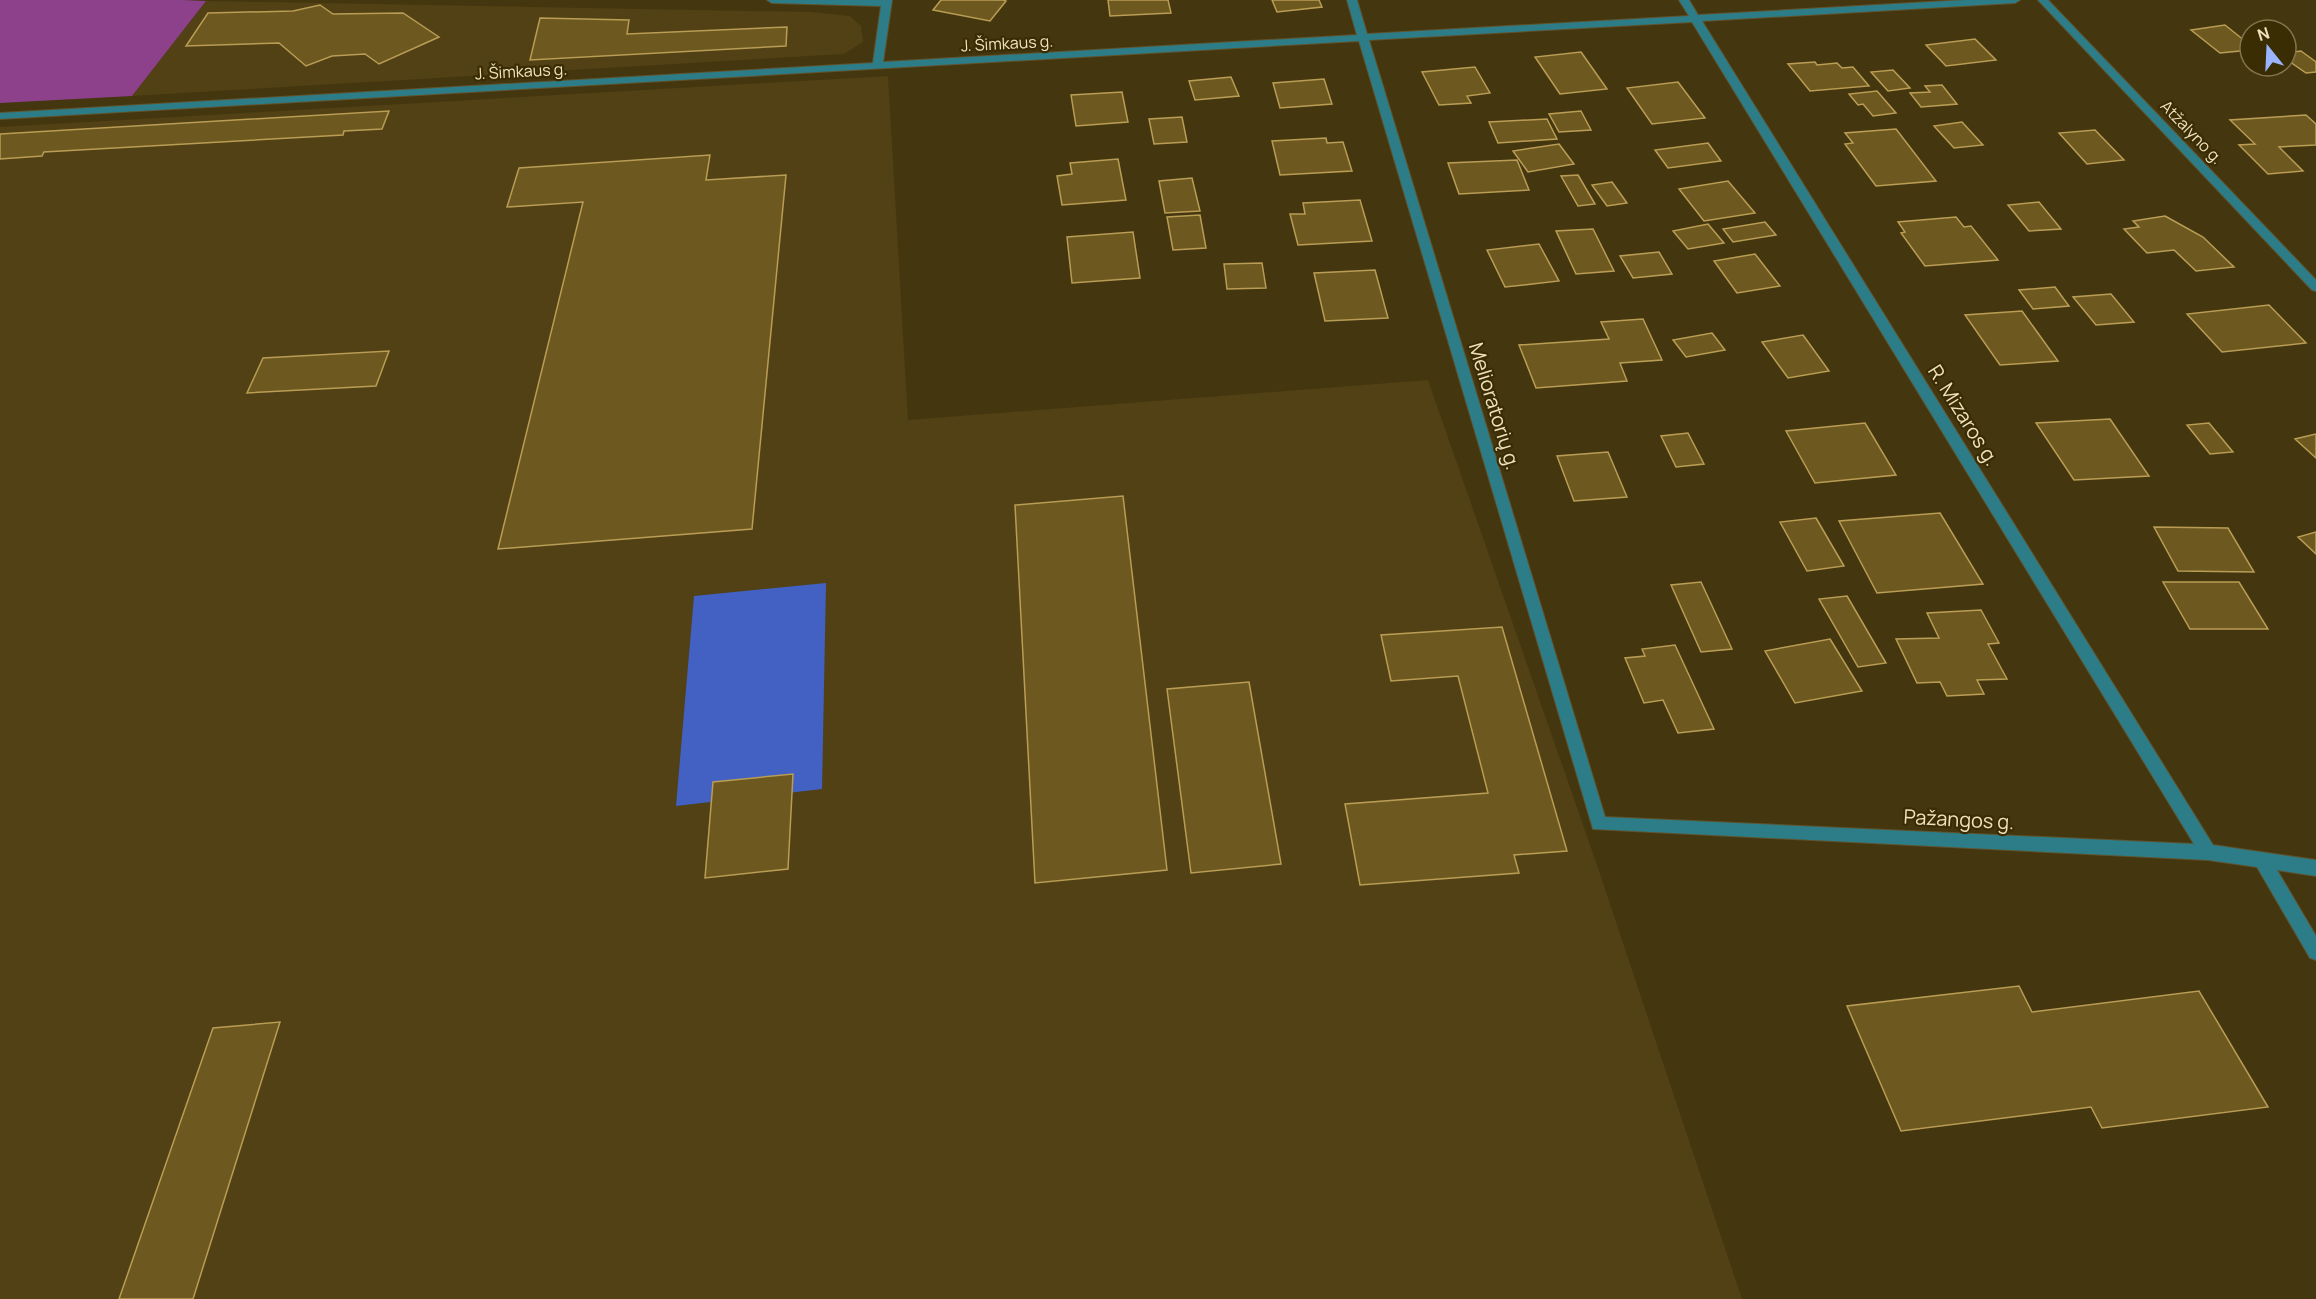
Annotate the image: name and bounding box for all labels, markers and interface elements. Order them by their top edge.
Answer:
north arrow [2238,18,2298,78]
text: N [2254,21,2272,46]
street label: J. Šimkaus g. [960,30,1054,56]
street label: J. Šimkaus g. [474,58,568,84]
street label: Atžalyno g. [2156,95,2228,169]
street label: Melioratorių g. [1463,339,1527,473]
street label: R. Mizaros g. [1922,359,2006,471]
street label: Pažangos g. [1903,803,2015,835]

